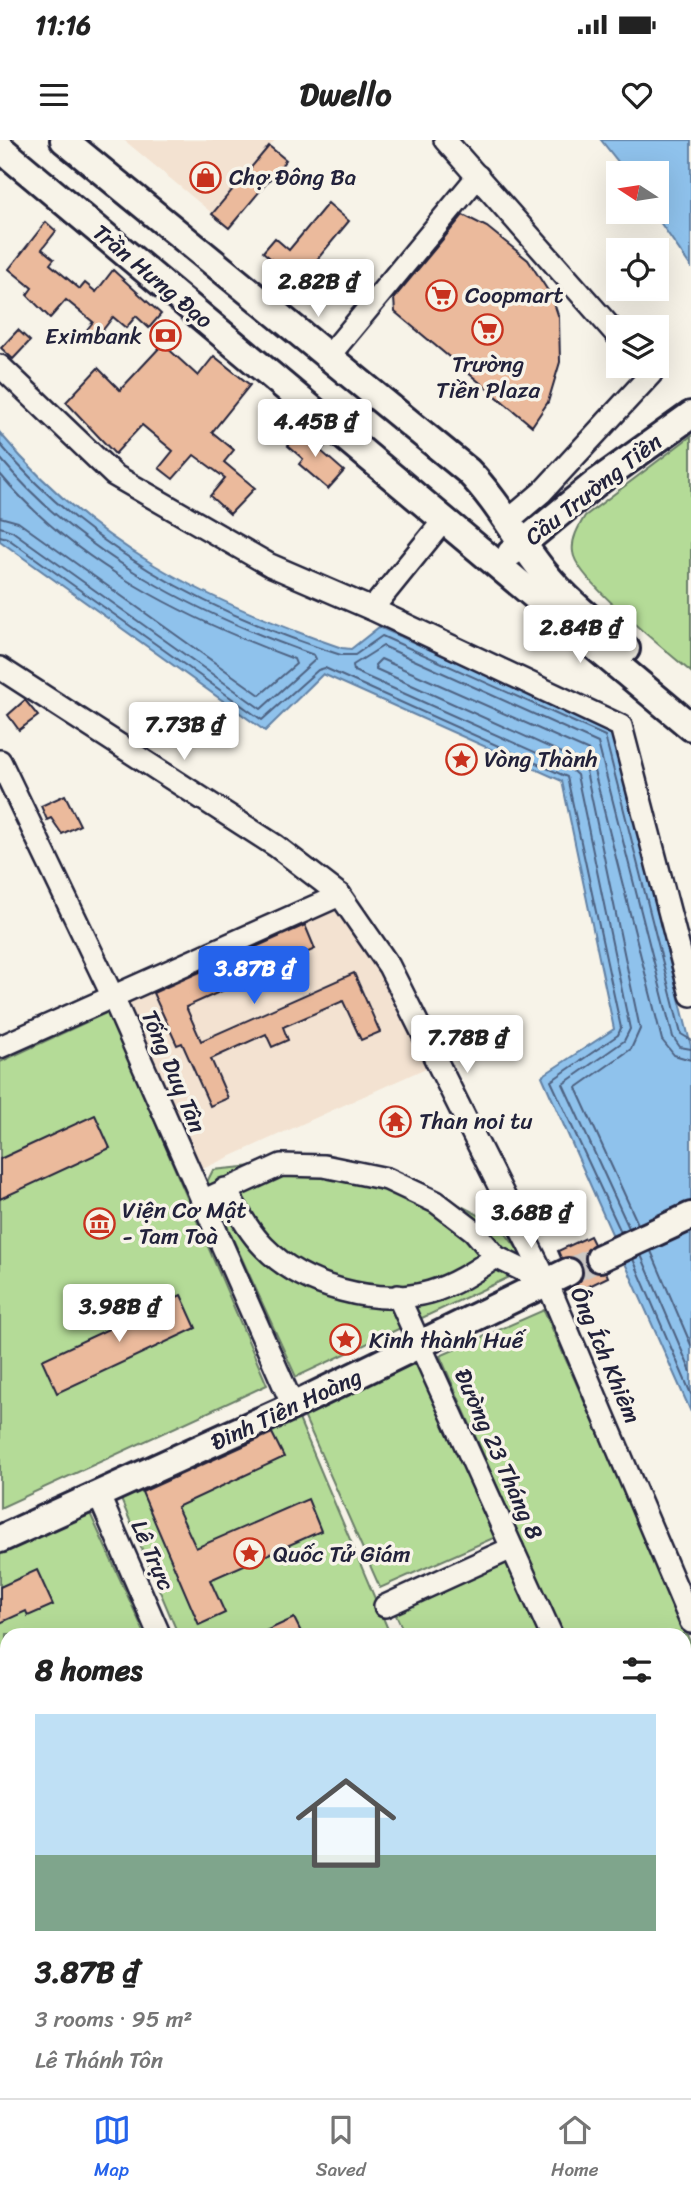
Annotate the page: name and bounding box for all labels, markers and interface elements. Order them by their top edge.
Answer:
text: 11:16 [35,2,91,48]
text: Dwello [299,66,392,123]
icon: menu [35,76,73,114]
icon: heart [618,76,656,114]
place label: Chợ Đông Ba [229,157,356,198]
shop icon: Chợ Đông Ba [189,160,223,194]
north arrow [606,161,668,224]
map controls [606,161,669,378]
street label: Trần Hưng Đạo [83,213,223,340]
button: locate [606,238,669,301]
pin: 2.82B ₫ [253,260,383,319]
text: 2.82B ₫ [278,261,358,302]
place label: Coopmart [465,275,564,316]
supermarket icon: Coopmart [425,278,459,312]
supermarket icon: Trường Tiền Plaza [471,313,505,347]
button: layers [606,315,669,378]
place label: Eximbank [45,316,142,357]
bank icon: Eximbank [148,319,182,353]
place label: Trường Tiền Plaza [436,344,540,411]
pin: 4.45B ₫ [250,400,380,459]
text: 4.45B ₫ [274,401,356,442]
street label: Cầu Trường Tiền [515,422,671,557]
pin: 2.84B ₫ [515,606,645,665]
text: 2.84B ₫ [539,607,621,648]
pin: 7.73B ₫ [119,702,249,762]
text: 7.73B ₫ [145,704,223,745]
place label: Vòng Thành [484,739,598,780]
place icon: Vòng Thành [444,742,478,776]
pin: 3.87B ₫ [189,946,319,1006]
text: 3.87B ₫ [214,948,294,989]
street label: Tống Duy Tân [129,1003,218,1139]
pin: 7.78B ₫ [402,1016,532,1075]
text: 7.78B ₫ [427,1017,507,1058]
place label: Than noi tu [419,1101,533,1142]
temple icon: Than noi tu [379,1104,413,1138]
place label: Viện Cơ Mật - Tam Toà [122,1190,246,1257]
pin: 3.68B ₫ [466,1190,596,1250]
text: 3.68B ₫ [491,1192,571,1233]
museum icon: Viện Cơ Mật - Tam Toà [82,1206,116,1240]
street label: Ông Ích Khiêm [558,1280,653,1430]
pin: 3.98B ₫ [54,1284,184,1344]
text: 3.98B ₫ [79,1286,159,1327]
place label: Kinh thành Huế [369,1320,527,1361]
place icon: Kinh thành Huế [329,1323,363,1357]
street label: Đinh Tiên Hoàng [204,1356,369,1463]
street label: Đường 23 Tháng 8 [442,1362,555,1547]
street label: Lê Trực [119,1513,186,1598]
place label: Quốc Tử Giám [273,1534,411,1575]
place icon: Quốc Tử Giám [233,1537,267,1571]
text: 8 homes [35,1643,143,1697]
icon: filters [618,1651,656,1689]
icon: home [283,1760,409,1886]
text: 3.87B ₫ [35,1945,138,1999]
text: 3 rooms · 95 m² [35,1999,192,2040]
text: Lê Thánh Tôn [35,2040,163,2081]
tab: Map [93,2111,131,2186]
tab: Saved [316,2111,366,2186]
tab: Home [551,2111,598,2186]

